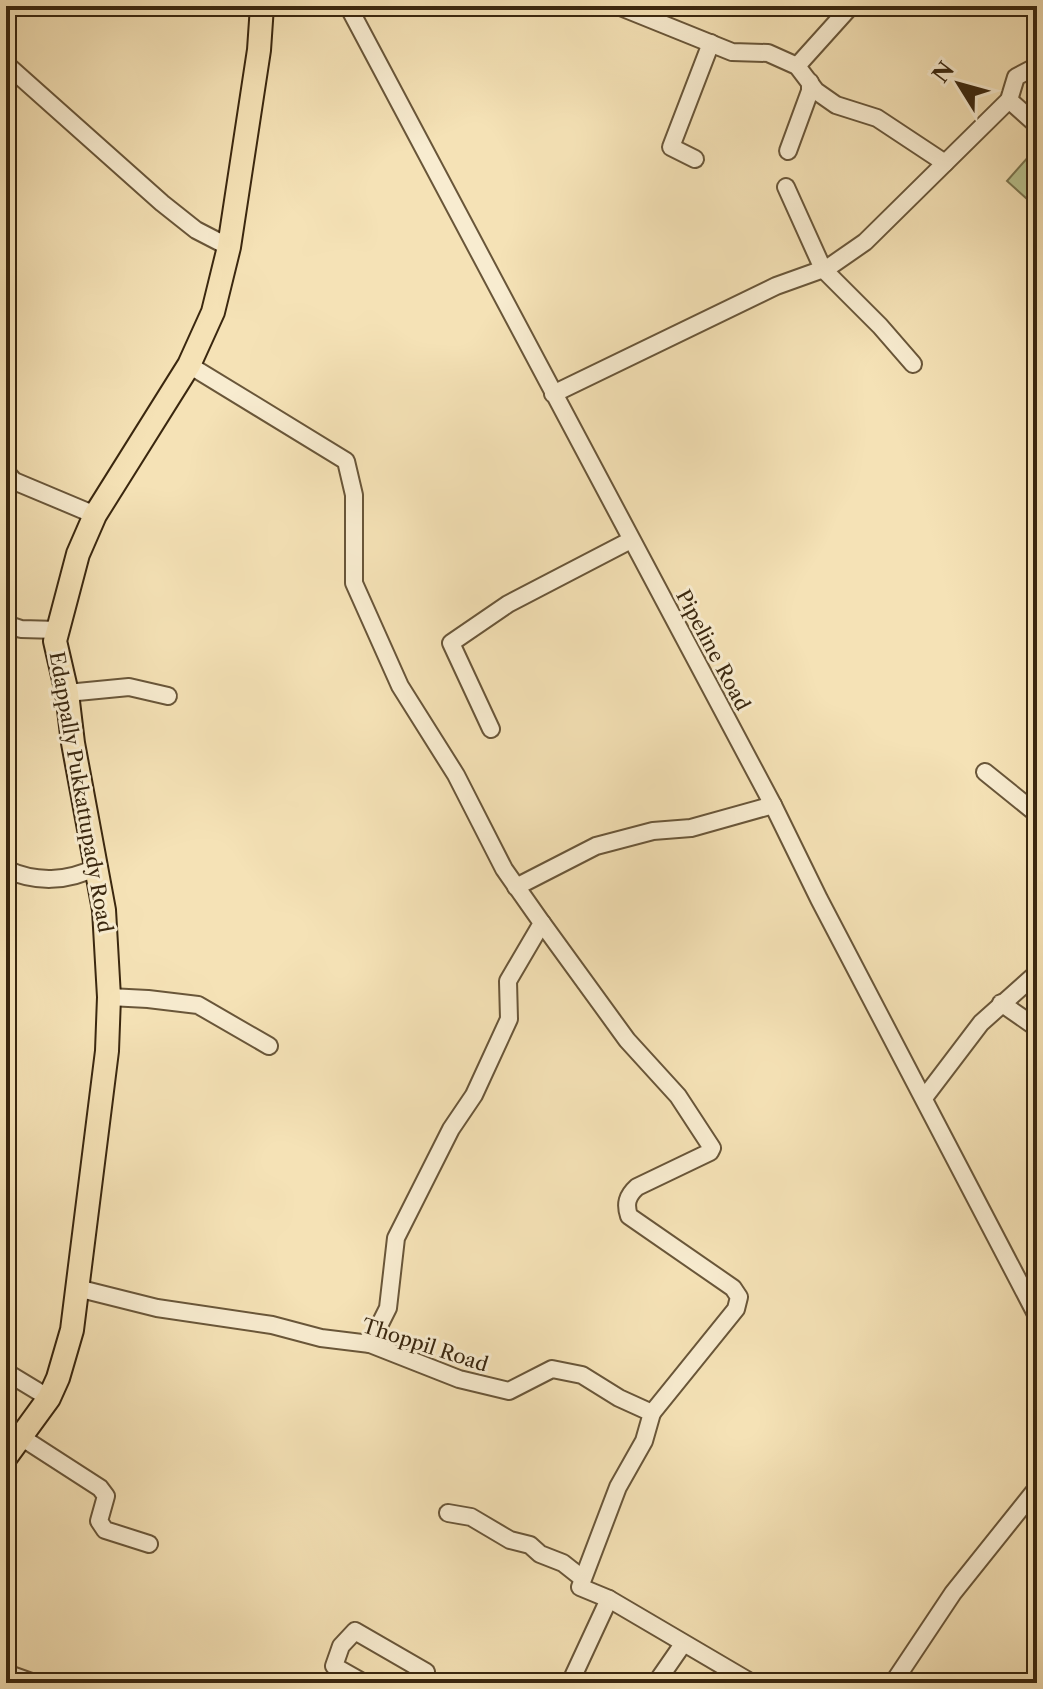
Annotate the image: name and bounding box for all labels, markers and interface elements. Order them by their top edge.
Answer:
north arrow [919,44,999,124]
text: N [927,57,960,88]
street label: Pipeline Road [671,585,755,715]
street label: Edappally Pukkattupady Road [44,650,118,934]
street label: Thoppil Road [359,1313,491,1377]

